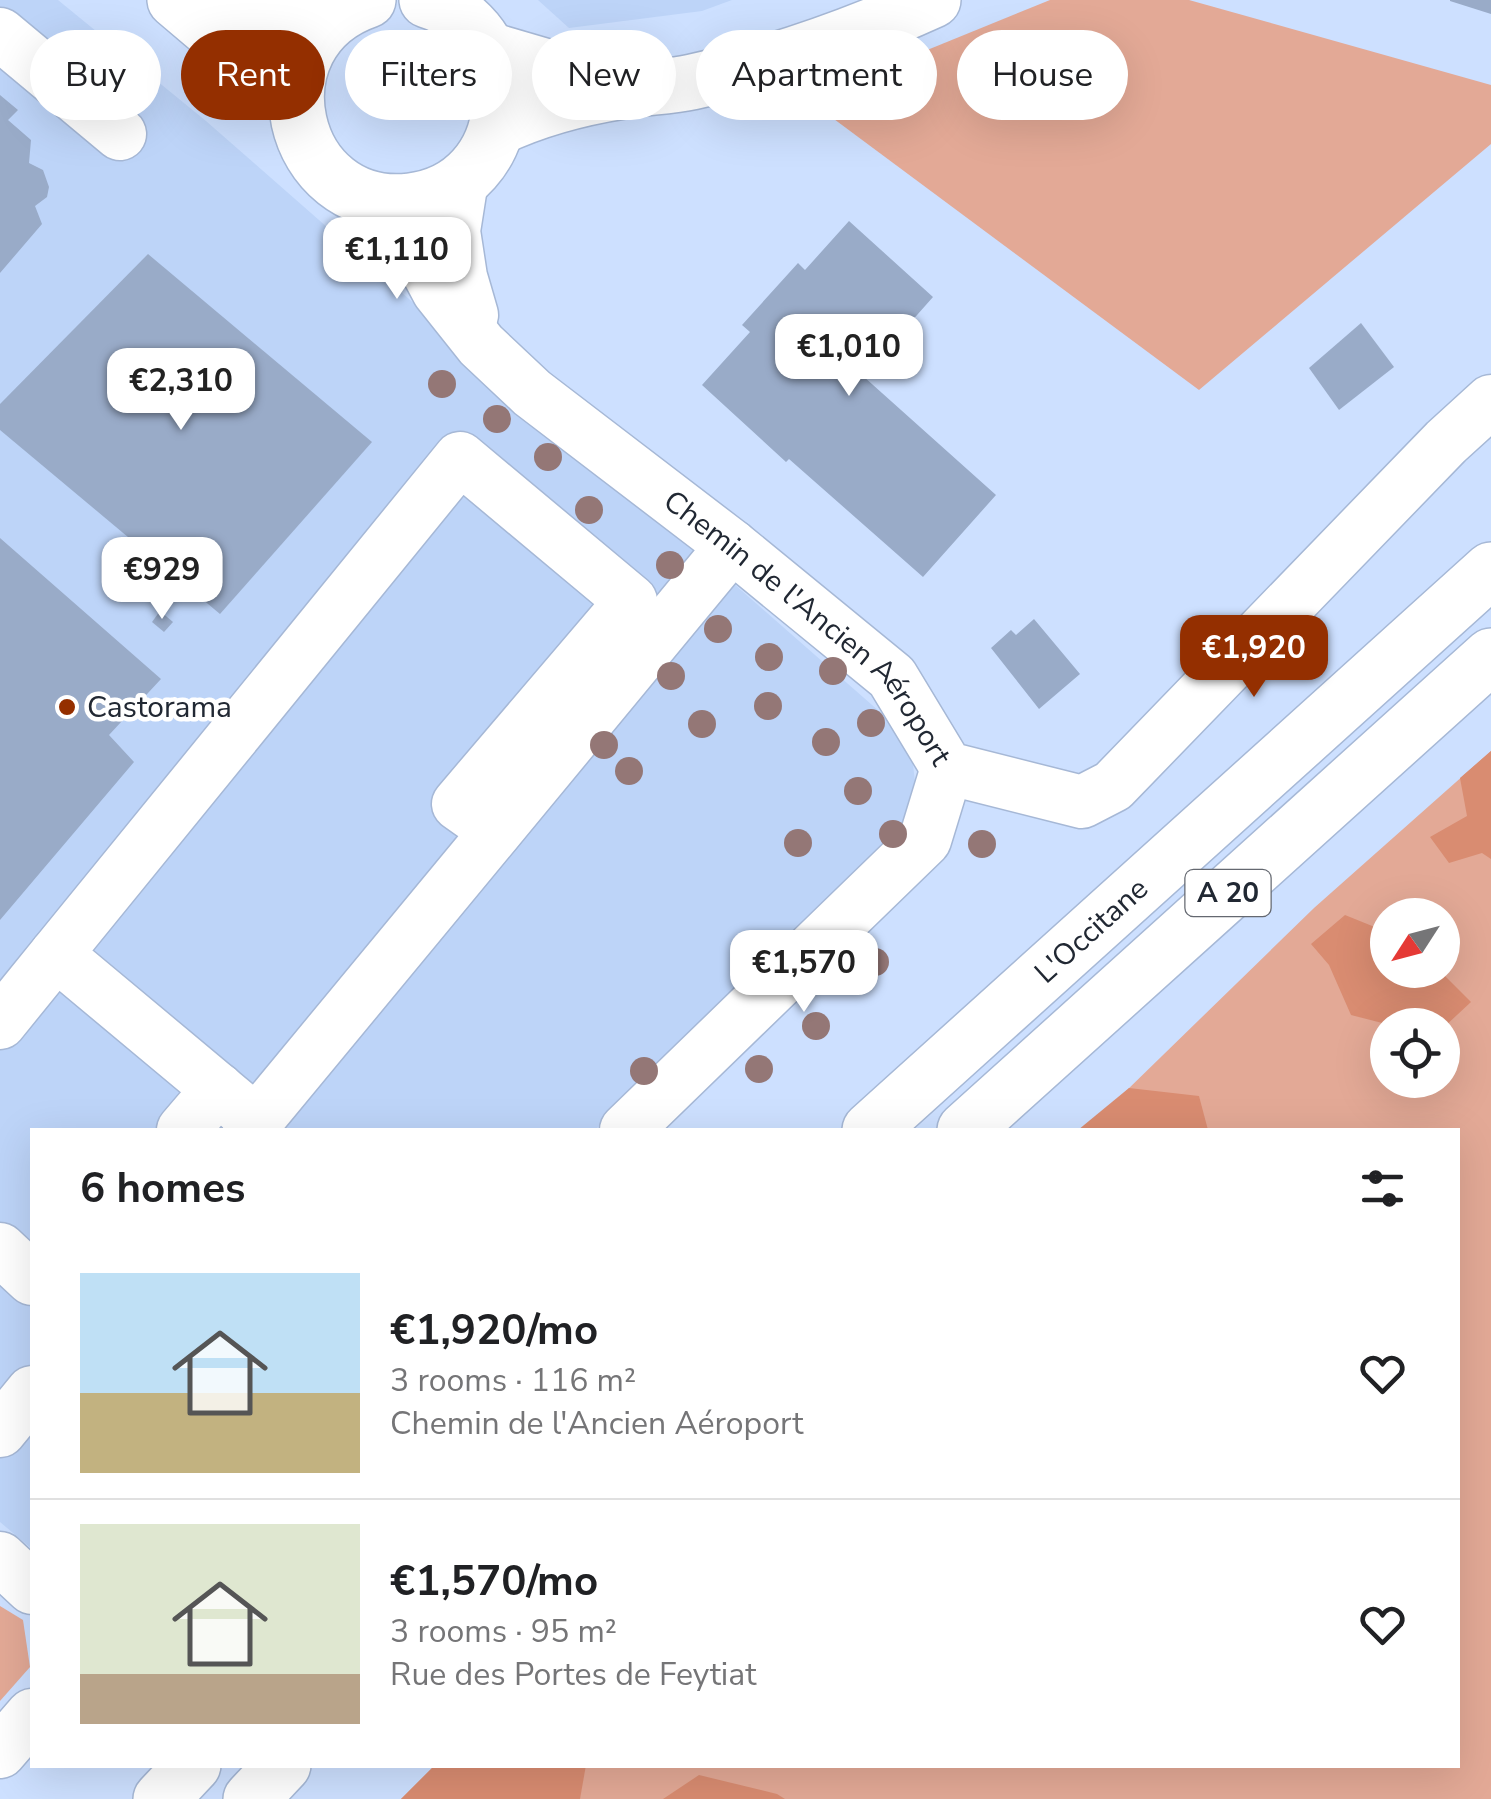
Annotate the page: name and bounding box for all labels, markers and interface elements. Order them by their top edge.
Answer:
chip: Buy [30,30,161,120]
chip: Rent [181,30,325,120]
chip: Filters [345,30,512,120]
chip: New [532,30,676,120]
chip: Apartment [696,30,937,120]
chip: House [957,30,1128,120]
pin: €1,110 [316,217,478,302]
text: €1,110 [345,228,449,271]
pin: €1,010 [768,314,930,399]
text: €1,010 [797,325,901,368]
pin: €2,310 [100,348,262,433]
text: €2,310 [129,359,233,402]
street label: Chemin de l'Ancien Aéroport [655,480,962,774]
pin: €929 [103,537,221,622]
text: €929 [124,548,200,591]
pin: €1,920 [1173,615,1335,700]
text: €1,920 [1202,626,1306,669]
place label: Castorama [87,687,232,728]
marker: Castorama [56,696,78,718]
street label: L'Occitane [1026,868,1157,992]
road number: A 20 [1186,870,1270,916]
north arrow [1370,898,1460,988]
map controls [1370,898,1460,1098]
pin: €1,570 [723,930,885,1015]
text: €1,570 [752,941,856,984]
button: locate [1370,1008,1460,1098]
text: 6 homes [80,1160,245,1217]
icon: filters [1355,1161,1410,1216]
text: €1,920/mo [390,1302,598,1359]
icon: home [160,1313,280,1433]
icon: heart [1355,1346,1410,1401]
text: 3 rooms · 116 m² [390,1359,636,1402]
text: Chemin de l'Ancien Aéroport [390,1402,804,1445]
text: €1,570/mo [390,1553,598,1610]
icon: home [160,1564,280,1684]
icon: heart [1355,1597,1410,1652]
text: 3 rooms · 95 m² [390,1610,617,1653]
text: Rue des Portes de Feytiat [390,1653,756,1696]

